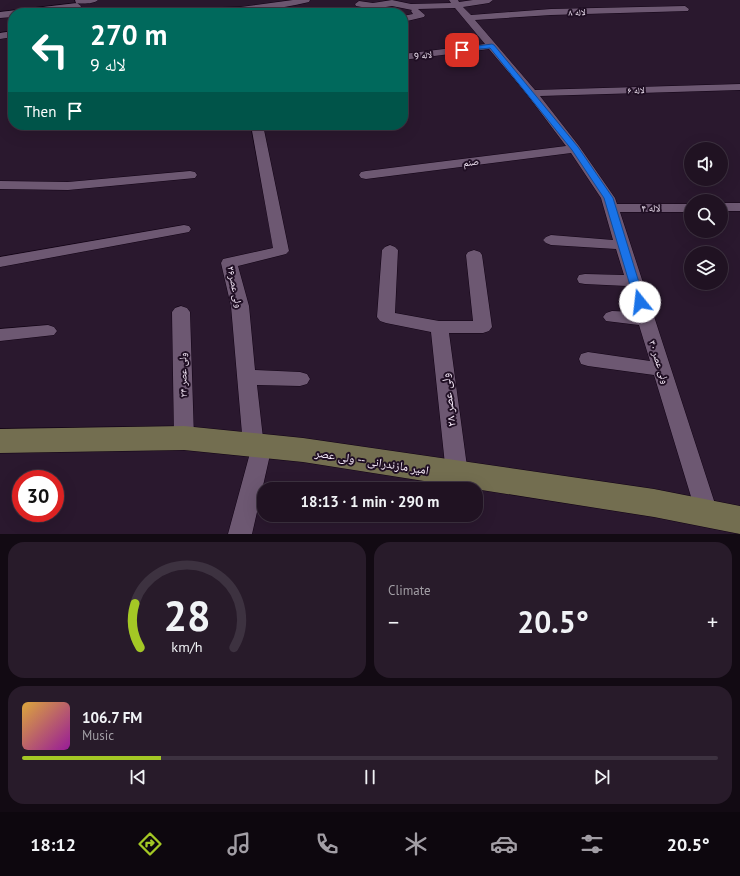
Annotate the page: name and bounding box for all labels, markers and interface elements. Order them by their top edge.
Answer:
street label: لاله ۸ [568,6,586,18]
text: 270 m [90,16,167,53]
icon: left [24,24,76,76]
pin [445,33,479,67]
icon: arrive [451,39,473,61]
street label: لاله 9 [413,48,433,62]
text: لاله 9 [90,53,126,76]
street label: لاله ۶ [627,84,645,96]
icon: arrive [64,100,86,122]
text: Then [24,102,56,121]
map controls [684,142,728,290]
button: sound [684,142,728,186]
street label: صنم [462,155,480,170]
button: search [684,194,728,238]
street label: لاله ۴ [641,201,661,215]
button: layers [684,246,728,290]
street label: ولی عصر۲۶ [224,265,246,309]
position arrow [619,281,661,323]
street label: ولی عصر ۳۰ [646,339,672,386]
street label: ولی عصر ۲۴ [176,352,190,398]
street label: ولی عصر ۲۸ [437,372,459,428]
street label: امیر مازندرانی -- ولی عصر [313,444,430,478]
speed limit sign: 30 [12,470,64,522]
text: 18:13 · 1 min · 290 m [301,492,439,511]
text: Climate [388,582,431,599]
text: 28 [163,589,211,642]
text: 20.5° [517,602,589,641]
text: − [388,608,399,636]
text: + [707,608,718,636]
text: km/h [171,637,203,656]
text: 106.7 FM [82,708,142,727]
text: Music [82,727,114,744]
icon: previous [127,766,149,788]
icon: pause [359,766,381,788]
icon: next [591,766,613,788]
icon: directions [136,830,164,858]
icon: music [225,830,253,858]
icon: phone [313,830,341,858]
icon: climate [402,830,430,858]
icon: car [490,830,518,858]
icon: filters [578,830,606,858]
text: 18:12 [30,833,76,856]
text: 20.5° [667,833,710,856]

